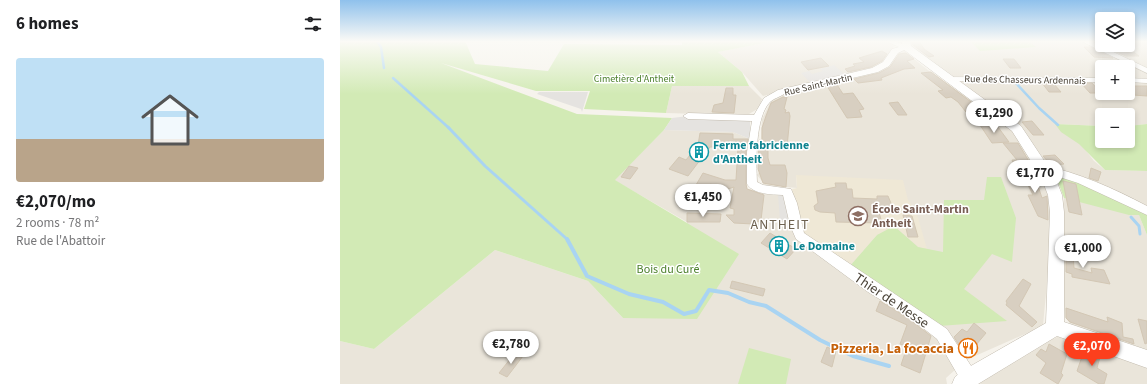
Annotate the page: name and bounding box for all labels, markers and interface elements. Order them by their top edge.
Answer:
text: 6 homes [16,12,78,36]
map controls [1095,12,1135,148]
button: layers [1095,12,1135,52]
icon: filters [302,13,324,35]
button: + [1095,60,1135,100]
street label: Rue Saint-Martin [783,70,854,100]
park label: Cimetière d'Antheit [594,72,675,86]
street label: Rue des Chasseurs Ardennais [964,72,1086,88]
icon: home [134,84,206,156]
pin: €1,290 [961,100,1027,134]
text: €1,290 [975,104,1013,122]
button: − [1095,108,1135,148]
place label: Ferme fabricienne d'Antheit [713,137,809,168]
building icon: Ferme fabricienne d'Antheit [688,141,710,163]
pin: €1,770 [1002,160,1068,194]
text: €1,770 [1016,164,1054,182]
pin: €1,450 [670,184,736,218]
text: €1,450 [684,188,722,206]
text: €2,070/mo [16,190,96,214]
place label: École Saint-Martin Antheit [871,201,969,232]
school or university icon: École Saint-Martin Antheit [847,205,869,227]
text: 2 rooms · 78 m² [16,214,99,232]
district label: ANTHEIT [751,215,809,235]
text: Rue de l'Abattoir [16,232,105,250]
building icon: Le Domaine [768,235,790,257]
pin: €1,000 [1050,235,1116,269]
place label: Le Domaine [793,238,855,255]
text: €1,000 [1064,239,1102,257]
park label: Bois du Curé [637,261,699,278]
street label: Thier de Messe [850,268,933,333]
pin: €2,780 [478,331,544,365]
pin: €2,070 [1059,333,1125,367]
text: €2,780 [492,335,530,353]
restaurant icon: Pizzeria, La focaccia [957,337,979,359]
text: €2,070 [1073,337,1111,355]
place label: Pizzeria, La focaccia [830,339,954,359]

